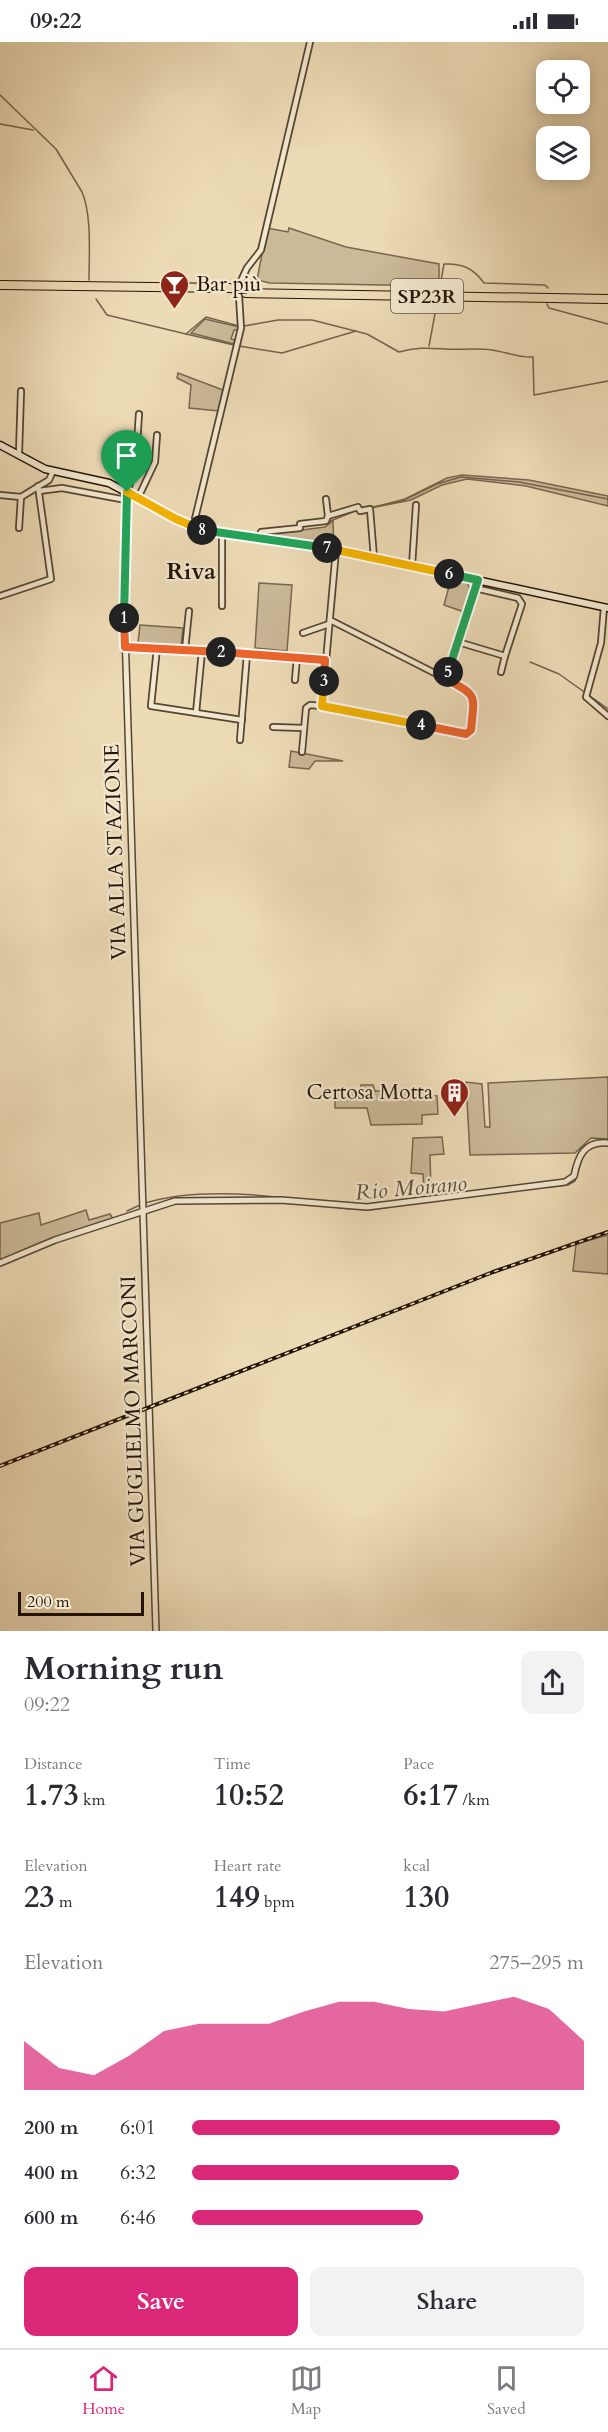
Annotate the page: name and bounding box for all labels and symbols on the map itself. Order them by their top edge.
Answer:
bar icon: Bar più [159,268,191,310]
place label: Bar più [196,270,261,299]
road number: SP23R [391,279,463,313]
pin [101,430,152,492]
pin: 8 [187,515,217,545]
pin: 7 [312,533,342,563]
district label: Riva [166,555,216,588]
pin: 6 [434,559,464,589]
pin: 1 [109,603,139,633]
pin: 2 [206,637,236,667]
pin: 5 [433,657,463,687]
pin: 3 [309,666,339,696]
pin: 4 [406,710,436,740]
street label: VIA ALLA STAZIONE [97,743,134,960]
building icon: Certosa Motta [438,1076,470,1118]
place label: Certosa Motta [307,1078,433,1107]
water label: Rio Moirano [354,1168,468,1208]
street label: VIA GUGLIELMO MARCONI [114,1275,153,1567]
scale bar [18,1589,144,1616]

